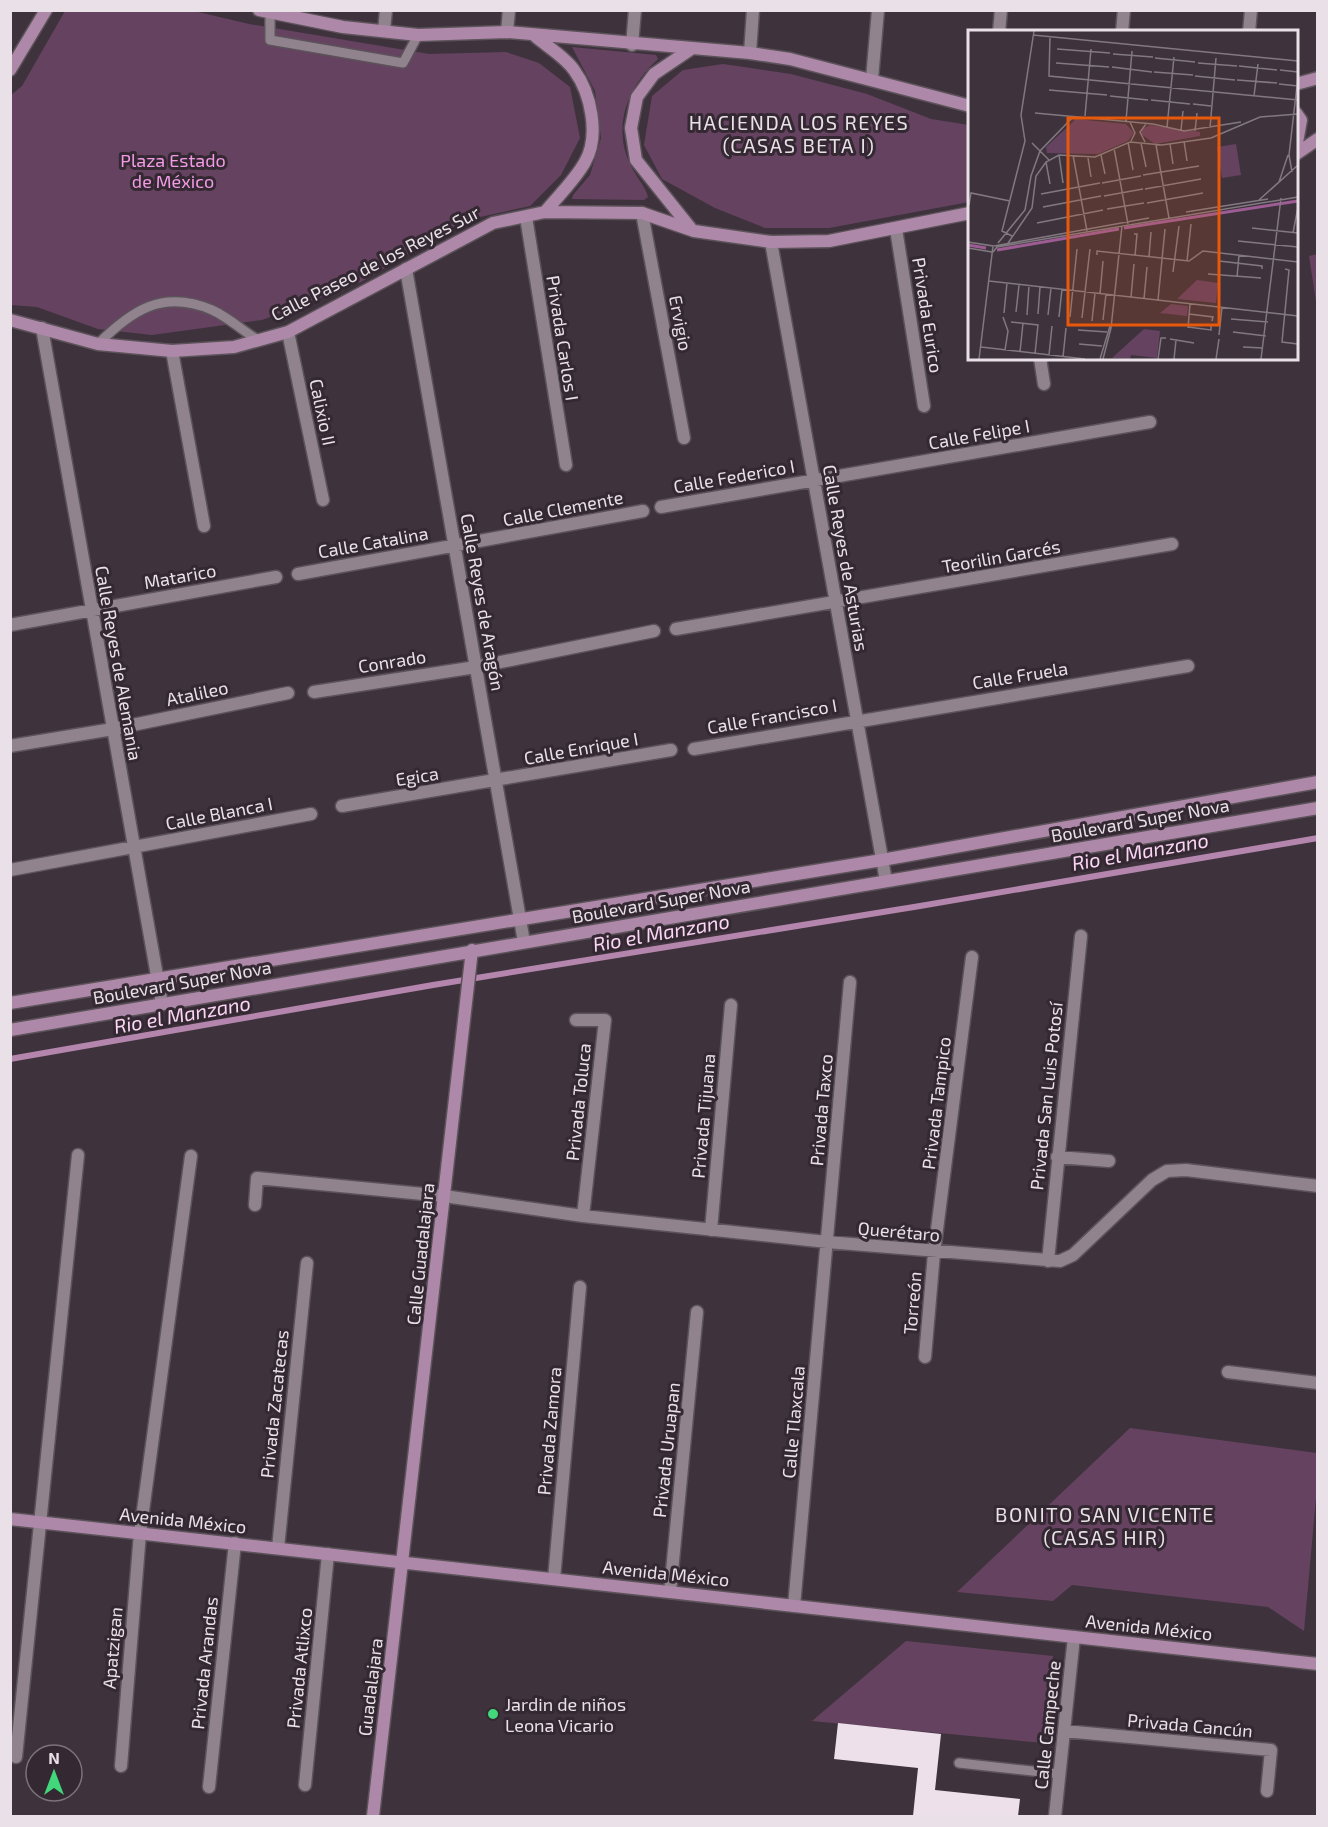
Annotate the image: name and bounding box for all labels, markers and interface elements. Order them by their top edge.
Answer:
inset map [968,30,1298,360]
district label: HACIENDA LOS REYES (CASAS BETA I) [689,110,909,157]
park label: Plaza Estado de México [120,149,226,192]
street label: Calle Paseo de los Reyes Sur [267,201,483,325]
street label: Privada Eurico [908,256,948,374]
street label: Privada Carlos I [542,274,584,402]
street label: Ervigio [665,293,697,353]
street label: Calixio II [305,377,341,447]
street label: Calle Felipe I [927,414,1031,454]
street label: Calle Federico I [672,454,796,498]
street label: Calle Reyes de Asturias [819,463,873,653]
street label: Calle Clemente [501,486,625,530]
street label: Calle Reyes de Aragón [457,511,509,693]
street label: Calle Catalina [316,521,430,563]
street label: Teorilin Garcés [940,535,1062,577]
street label: Matarico [142,559,218,593]
street label: Calle Reyes de Alemania [91,564,147,762]
street label: Conrado [356,645,428,677]
street label: Calle Fruela [971,657,1069,693]
street label: Atalileo [164,676,230,710]
street label: Calle Francisco I [705,694,839,738]
street label: Calle Enrique I [522,727,640,769]
street label: Egica [394,762,440,790]
street label: Calle Blanca I [164,792,274,834]
street label: Boulevard Super Nova [1049,793,1231,847]
water label: Rio el Manzano [1070,827,1210,875]
street label: Boulevard Super Nova [570,874,752,928]
water label: Rio el Manzano [591,908,731,956]
street label: Boulevard Super Nova [91,955,273,1009]
water label: Rio el Manzano [112,990,252,1038]
street label: Privada San Luis Potosí [1025,1000,1067,1191]
street label: Privada Tampico [917,1035,955,1171]
street label: Privada Toluca [561,1042,595,1162]
street label: Privada Tijuana [687,1053,719,1179]
street label: Privada Taxco [805,1053,837,1167]
street label: Calle Guadalajara [402,1182,438,1326]
street label: Querétaro [857,1216,941,1246]
street label: Torreón [898,1271,926,1335]
street label: Privada Zacatecas [255,1329,293,1479]
street label: Calle Tlaxcala [777,1365,809,1479]
street label: Privada Zamora [532,1366,566,1496]
street label: Privada Uruapan [648,1381,684,1519]
street label: Avenida México [119,1502,247,1538]
district label: BONITO SAN VICENTE (CASAS HIR) [995,1502,1215,1549]
street label: Avenida México [602,1555,730,1591]
street label: Privada Arandas [186,1595,222,1731]
street label: Apatzigan [97,1606,127,1690]
street label: Privada Atlixco [282,1607,316,1729]
street label: Avenida México [1085,1609,1213,1645]
street label: Guadalajara [353,1637,387,1737]
street label: Calle Campeche [1029,1659,1065,1791]
place label: Jardin de niños Leona Vicario [505,1693,626,1736]
marker: Jardin de niños Leona Vicario [486,1707,500,1721]
street label: Privada Cancún [1126,1709,1254,1741]
north arrow [24,1743,84,1803]
text: N [48,1748,60,1767]

